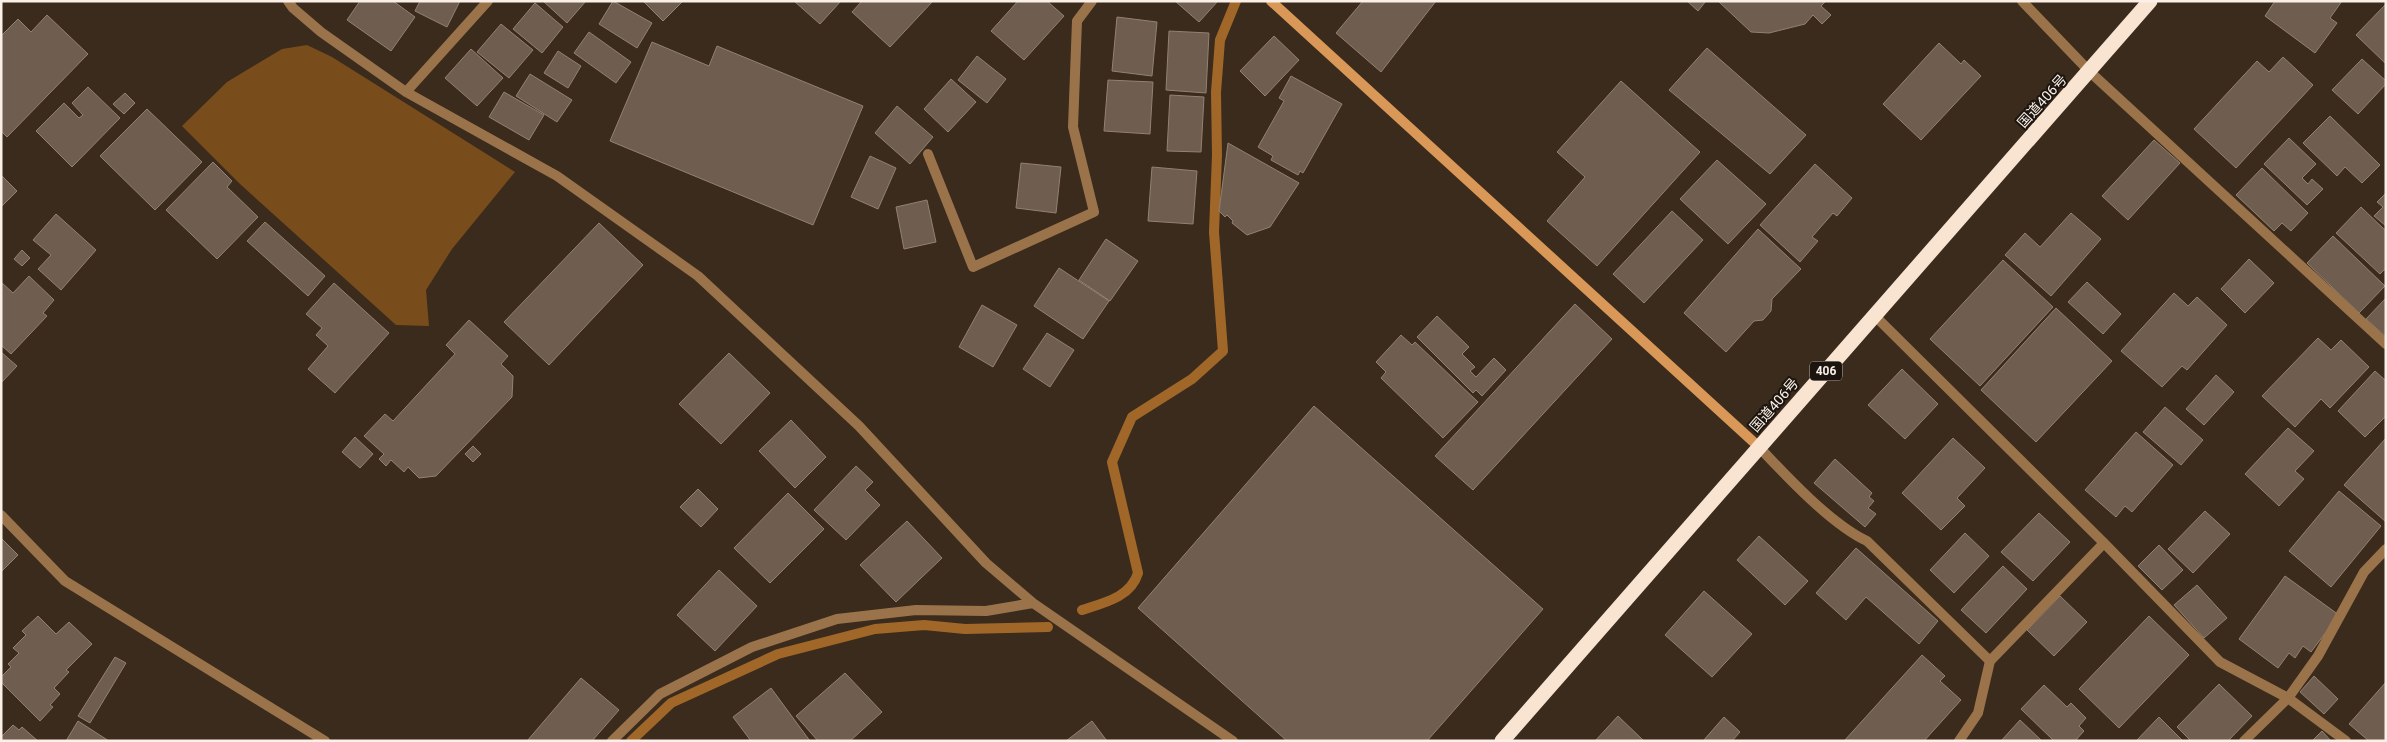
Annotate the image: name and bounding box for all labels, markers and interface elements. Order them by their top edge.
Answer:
street label: 国道406号 [2014,71,2070,131]
road number: 406 [1810,362,1842,381]
street label: 国道406号 [1746,375,1802,435]

